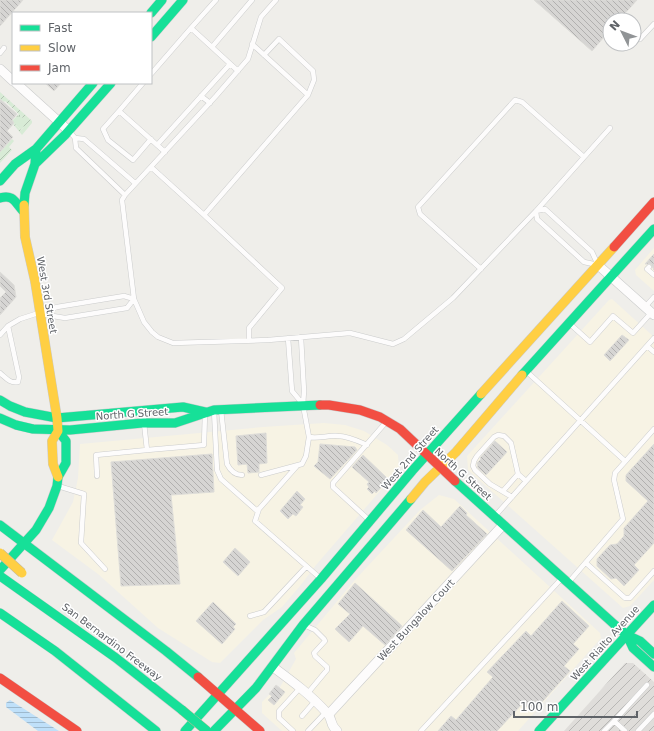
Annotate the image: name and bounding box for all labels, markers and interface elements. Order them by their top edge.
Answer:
legend [12,12,152,84]
north arrow [602,12,642,52]
text: N [607,18,623,33]
text: Fast [48,21,72,35]
text: Slow [48,41,76,55]
text: Jam [47,61,71,75]
street label: West 3rd Street [35,256,59,334]
street label: North G Street [95,406,169,422]
street label: West 2nd Street [379,424,441,492]
street label: North G Street [432,446,494,502]
street label: West Bungalow Court [375,577,457,663]
street label: San Bernardino Freeway [60,601,164,683]
street label: West Rialto Avenue [569,603,641,683]
scale bar [514,693,637,719]
text: 100 m [520,700,558,714]

